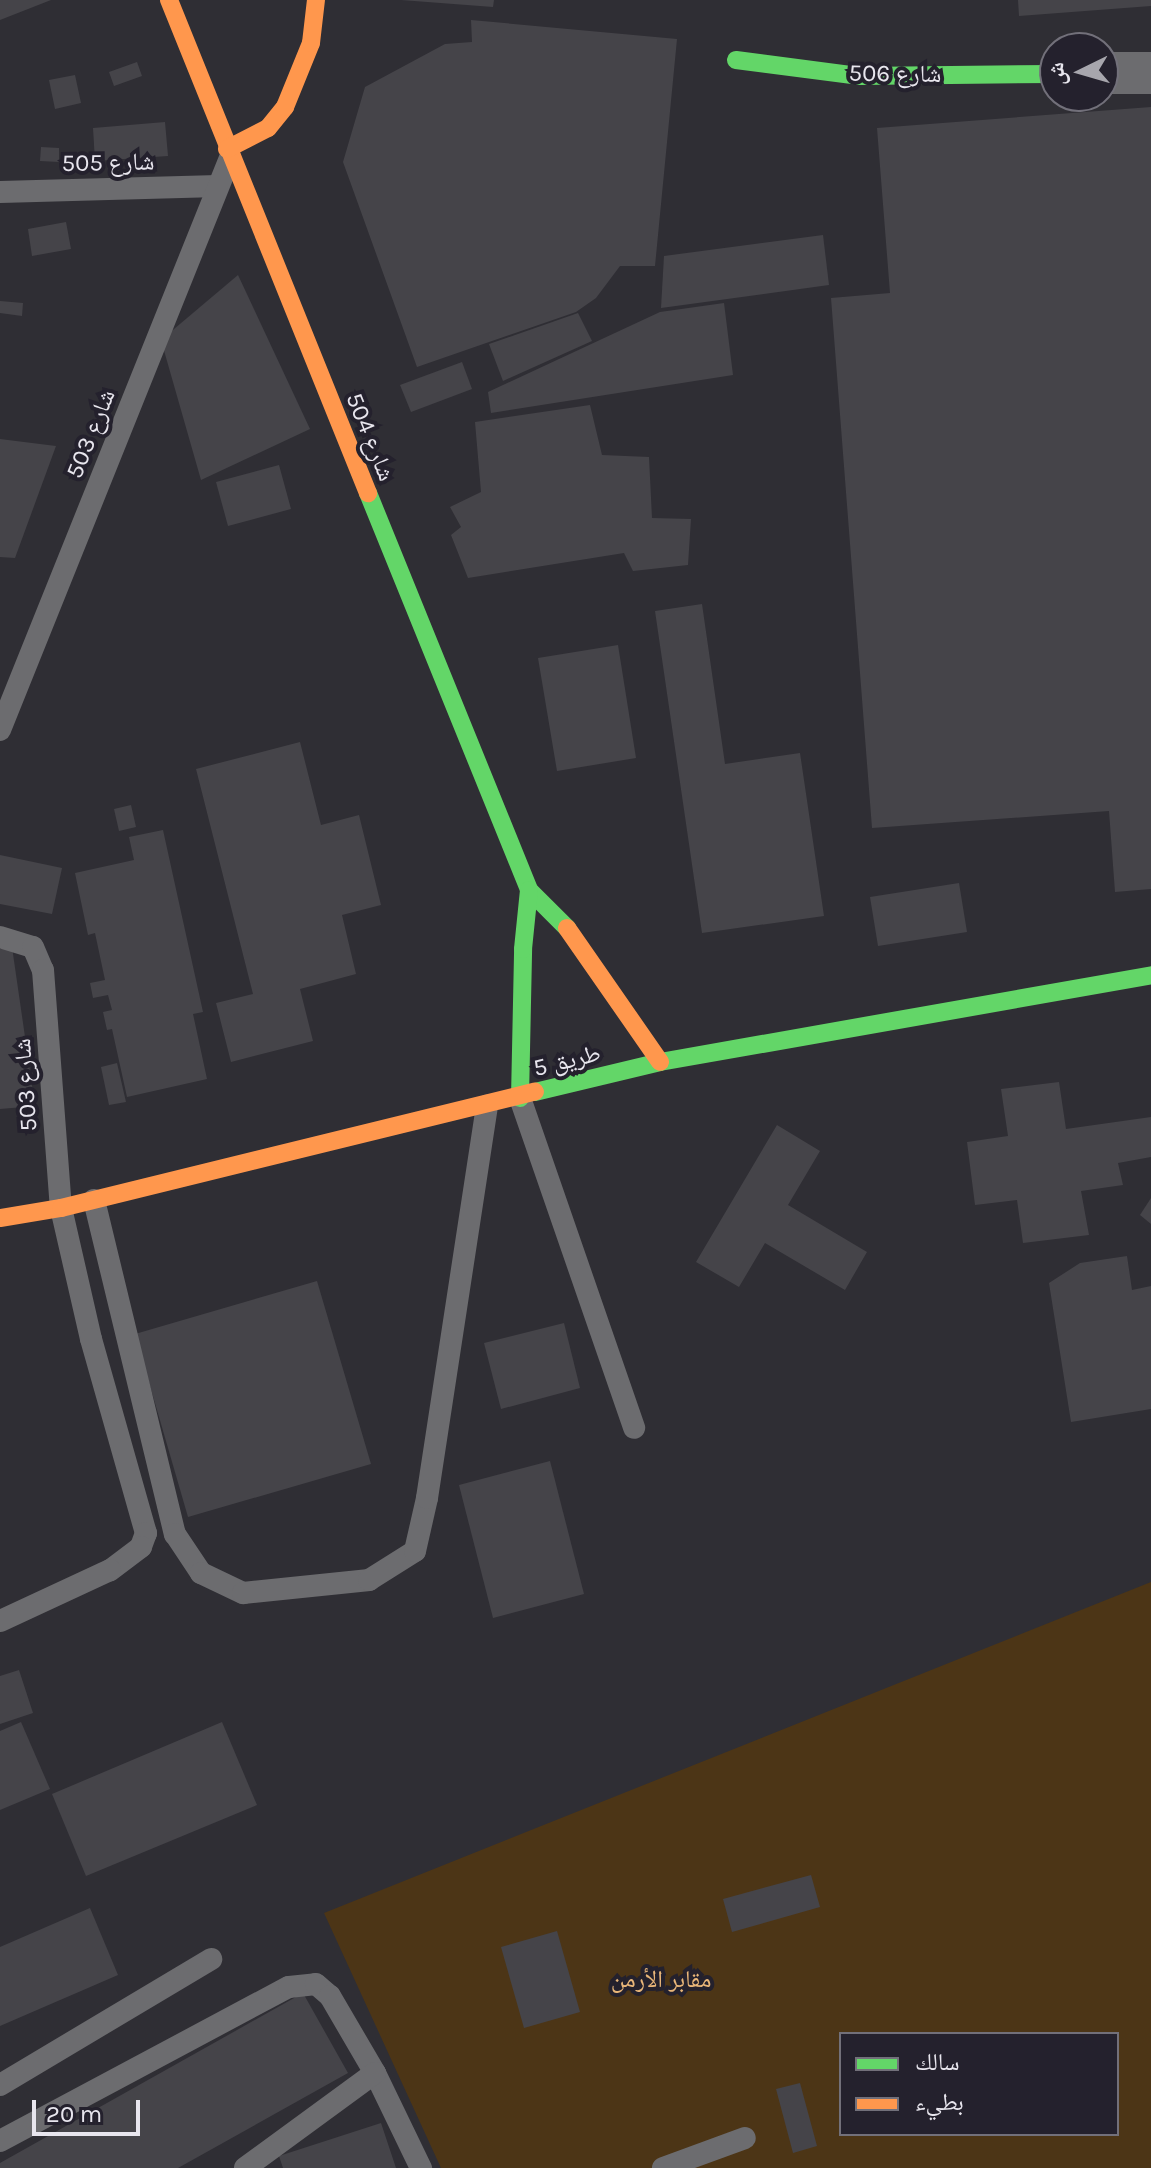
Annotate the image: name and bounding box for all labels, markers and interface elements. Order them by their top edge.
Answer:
north arrow [1039,32,1119,112]
street label: شارع 506 [848,59,942,89]
text: ش [1043,61,1071,87]
street label: شارع 505 [61,148,155,178]
street label: شارع 503 [60,385,122,483]
street label: شارع 504 [339,389,401,485]
street label: شارع 503 [8,1037,44,1133]
street label: طريق 5 [530,1039,604,1083]
park label: مقابر الأرمن [611,1966,711,1994]
legend [839,2032,1119,2136]
text: سالك [915,2048,960,2076]
scale bar [36,2084,144,2134]
text: بطيء [915,2088,964,2116]
text: 20 m [46,2100,102,2128]

